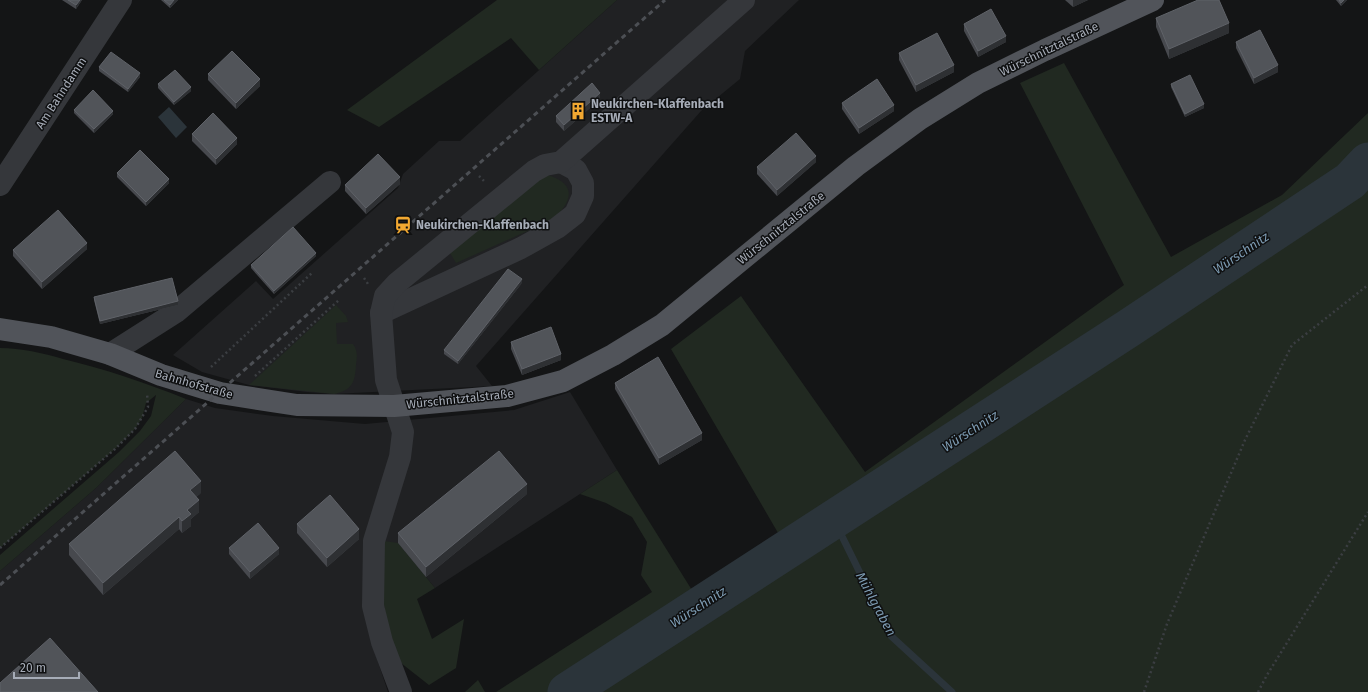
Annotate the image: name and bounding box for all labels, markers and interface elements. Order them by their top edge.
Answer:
street label: Würschnitztalstraße [997,19,1101,79]
street label: Am Bahndamm [33,55,89,131]
place label: Neukirchen-Klaffenbach ESTW-A [591,97,724,125]
building icon: Neukirchen-Klaffenbach ESTW-A [568,101,588,121]
street label: Würschnitztalstraße [735,189,827,267]
station icon: Neukirchen-Klaffenbach [393,215,413,235]
place label: Neukirchen-Klaffenbach [416,218,549,232]
water label: Würschnitz [1210,229,1272,277]
street label: Bahnhofstraße [154,366,234,402]
street label: Würschnitztalstraße [406,386,514,412]
water label: Würschnitz [939,407,1001,455]
water label: Mühlgraben [853,570,899,638]
water label: Würschnitz [667,583,729,631]
scale bar [14,654,79,680]
text: 20 m [20,661,46,675]

